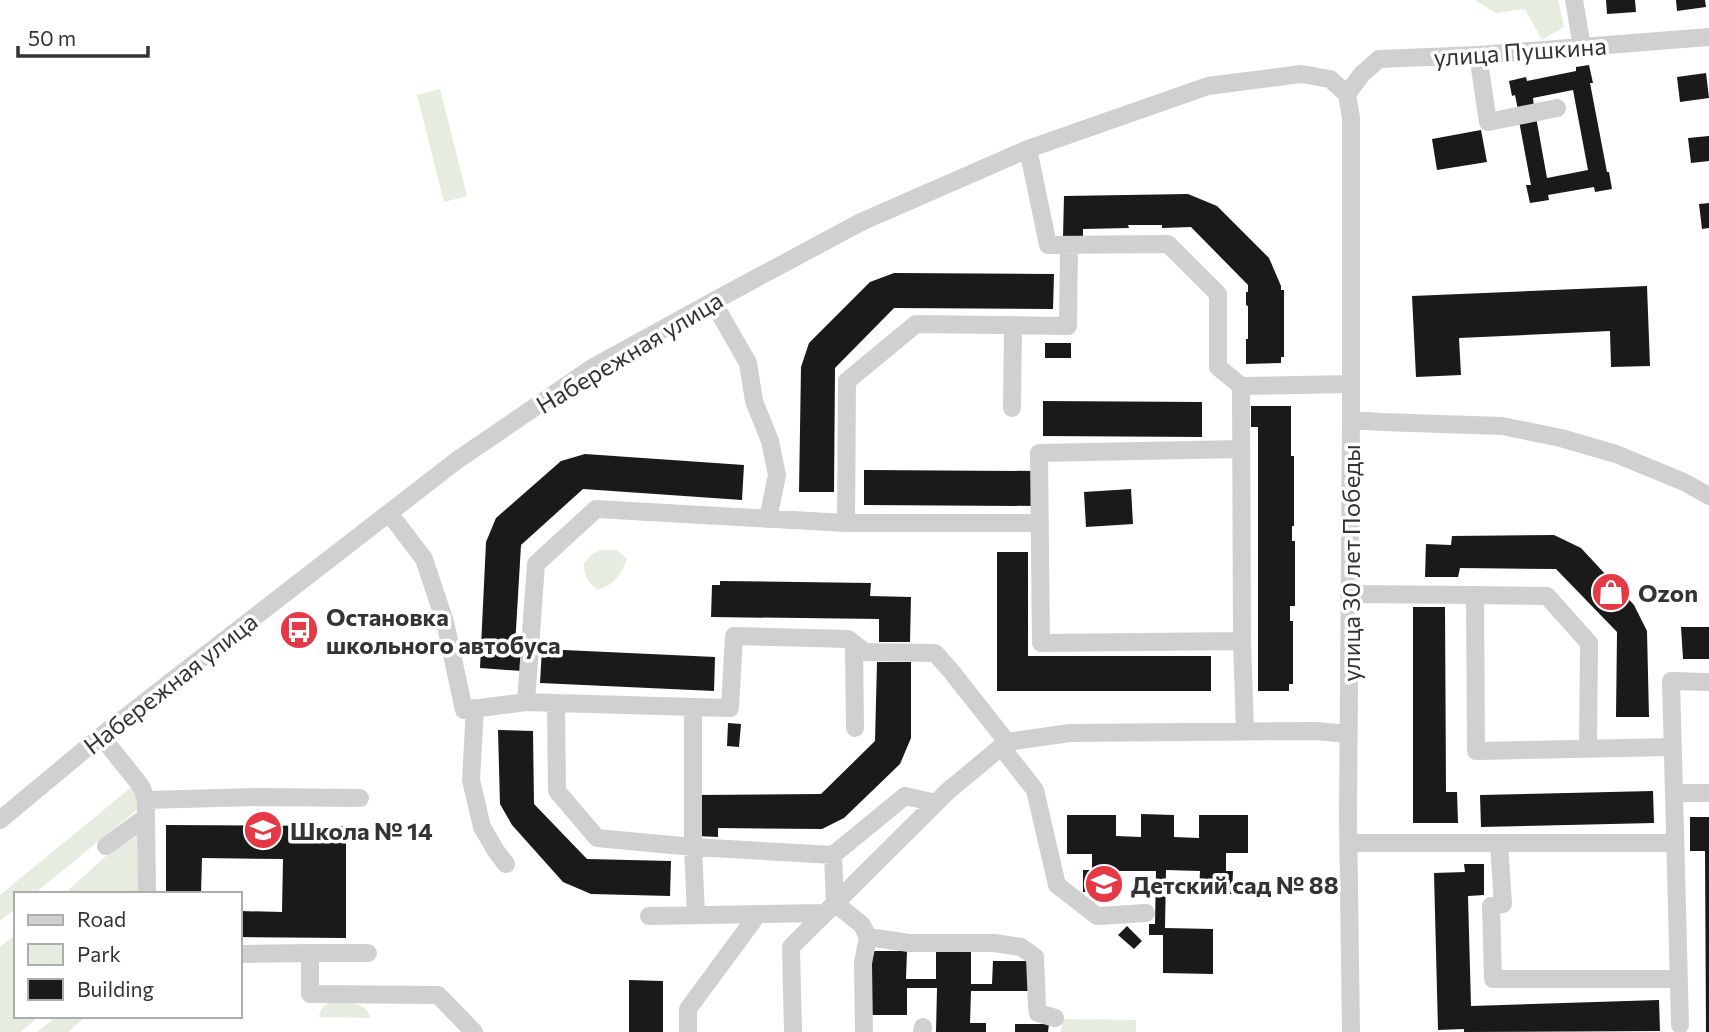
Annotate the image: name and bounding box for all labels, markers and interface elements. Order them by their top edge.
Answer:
scale bar [18,14,147,58]
text: 50 m [28,25,76,50]
street label: улица Пушкина [1433,30,1607,72]
street label: Набережная улица [531,285,727,419]
street label: улица 30 лет Победы [1336,444,1365,682]
shop icon: Ozon [1590,571,1632,613]
place label: Ozon [1638,578,1698,607]
place label: Остановка школьного автобуса [326,602,561,659]
street label: Набережная улица [77,606,263,760]
bus stop icon: Остановка школьного автобуса [278,609,320,651]
school or university icon: Школа № 14 [242,809,284,851]
place label: Школа № 14 [290,816,433,845]
school or university icon: Детский сад № 88 [1083,863,1125,905]
place label: Детский сад № 88 [1131,870,1339,899]
legend [14,892,242,1018]
text: Road [77,906,126,931]
text: Park [77,941,121,966]
text: Building [77,976,154,1001]

